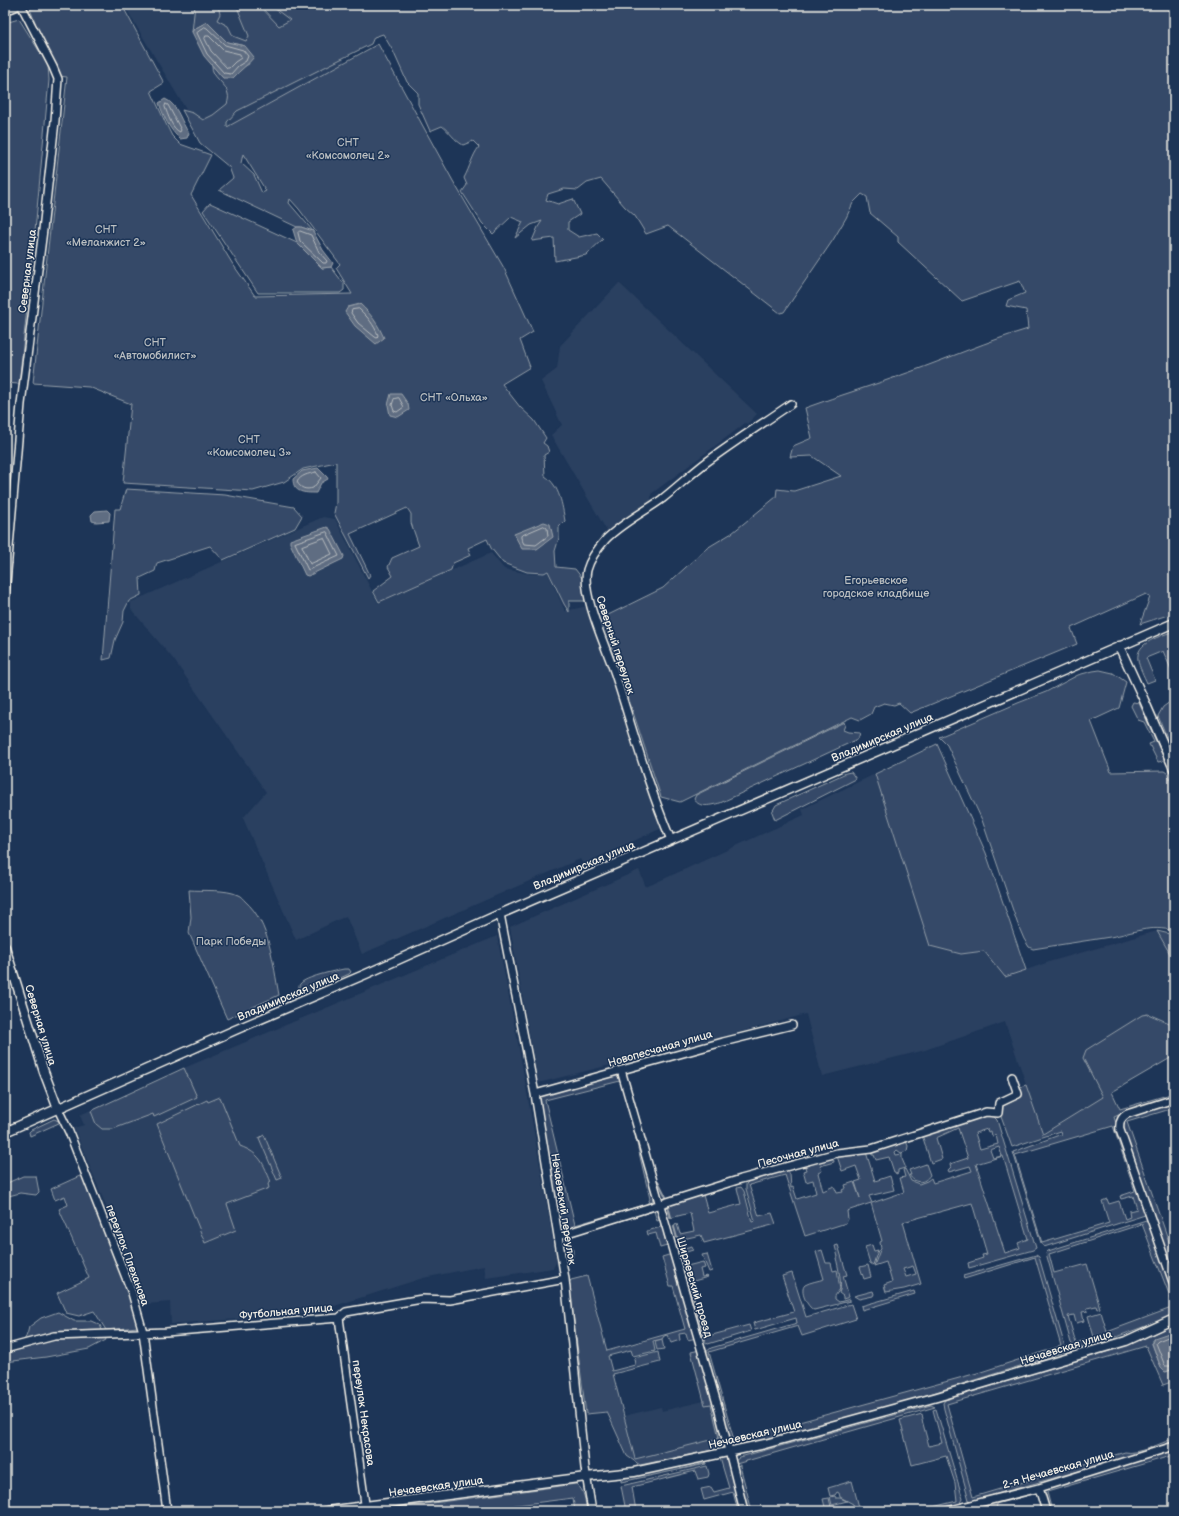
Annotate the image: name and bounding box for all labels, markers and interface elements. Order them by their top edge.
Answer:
park label: СНТ «Комсомолец 2» [306,136,390,162]
park label: СНТ «Меланжист 2» [66,223,146,249]
street label: Северная улица [16,228,39,313]
park label: СНТ «Автомобилист» [113,336,197,362]
park label: СНТ «Ольха» [420,391,488,404]
park label: СНТ «Комсомолец 3» [207,433,291,459]
park label: Егорьевское городское кладбище [823,574,929,600]
street label: Северный переулок [593,594,638,696]
street label: Владимирская улица [829,710,935,765]
street label: Владимирская улица [531,838,637,893]
park label: Парк Победы [196,935,266,948]
street label: Владимирская улица [235,969,341,1024]
street label: Северная улица [22,983,59,1068]
street label: Новопесчаная улица [607,1027,714,1070]
street label: Песочная улица [756,1136,841,1171]
street label: Нечаевский переулок [548,1152,579,1266]
street label: переулок Плеханова [103,1203,152,1308]
street label: Ширяевский проезд [674,1235,715,1339]
street label: Футбольная улица [239,1301,334,1322]
street label: Нечаевская улица [1019,1327,1114,1368]
street label: переулок Некрасова [350,1359,377,1467]
street label: Нечаевская улица [707,1417,804,1452]
street label: 2-я Нечаевская улица [1001,1447,1116,1492]
street label: Нечаевская улица [388,1473,485,1500]

